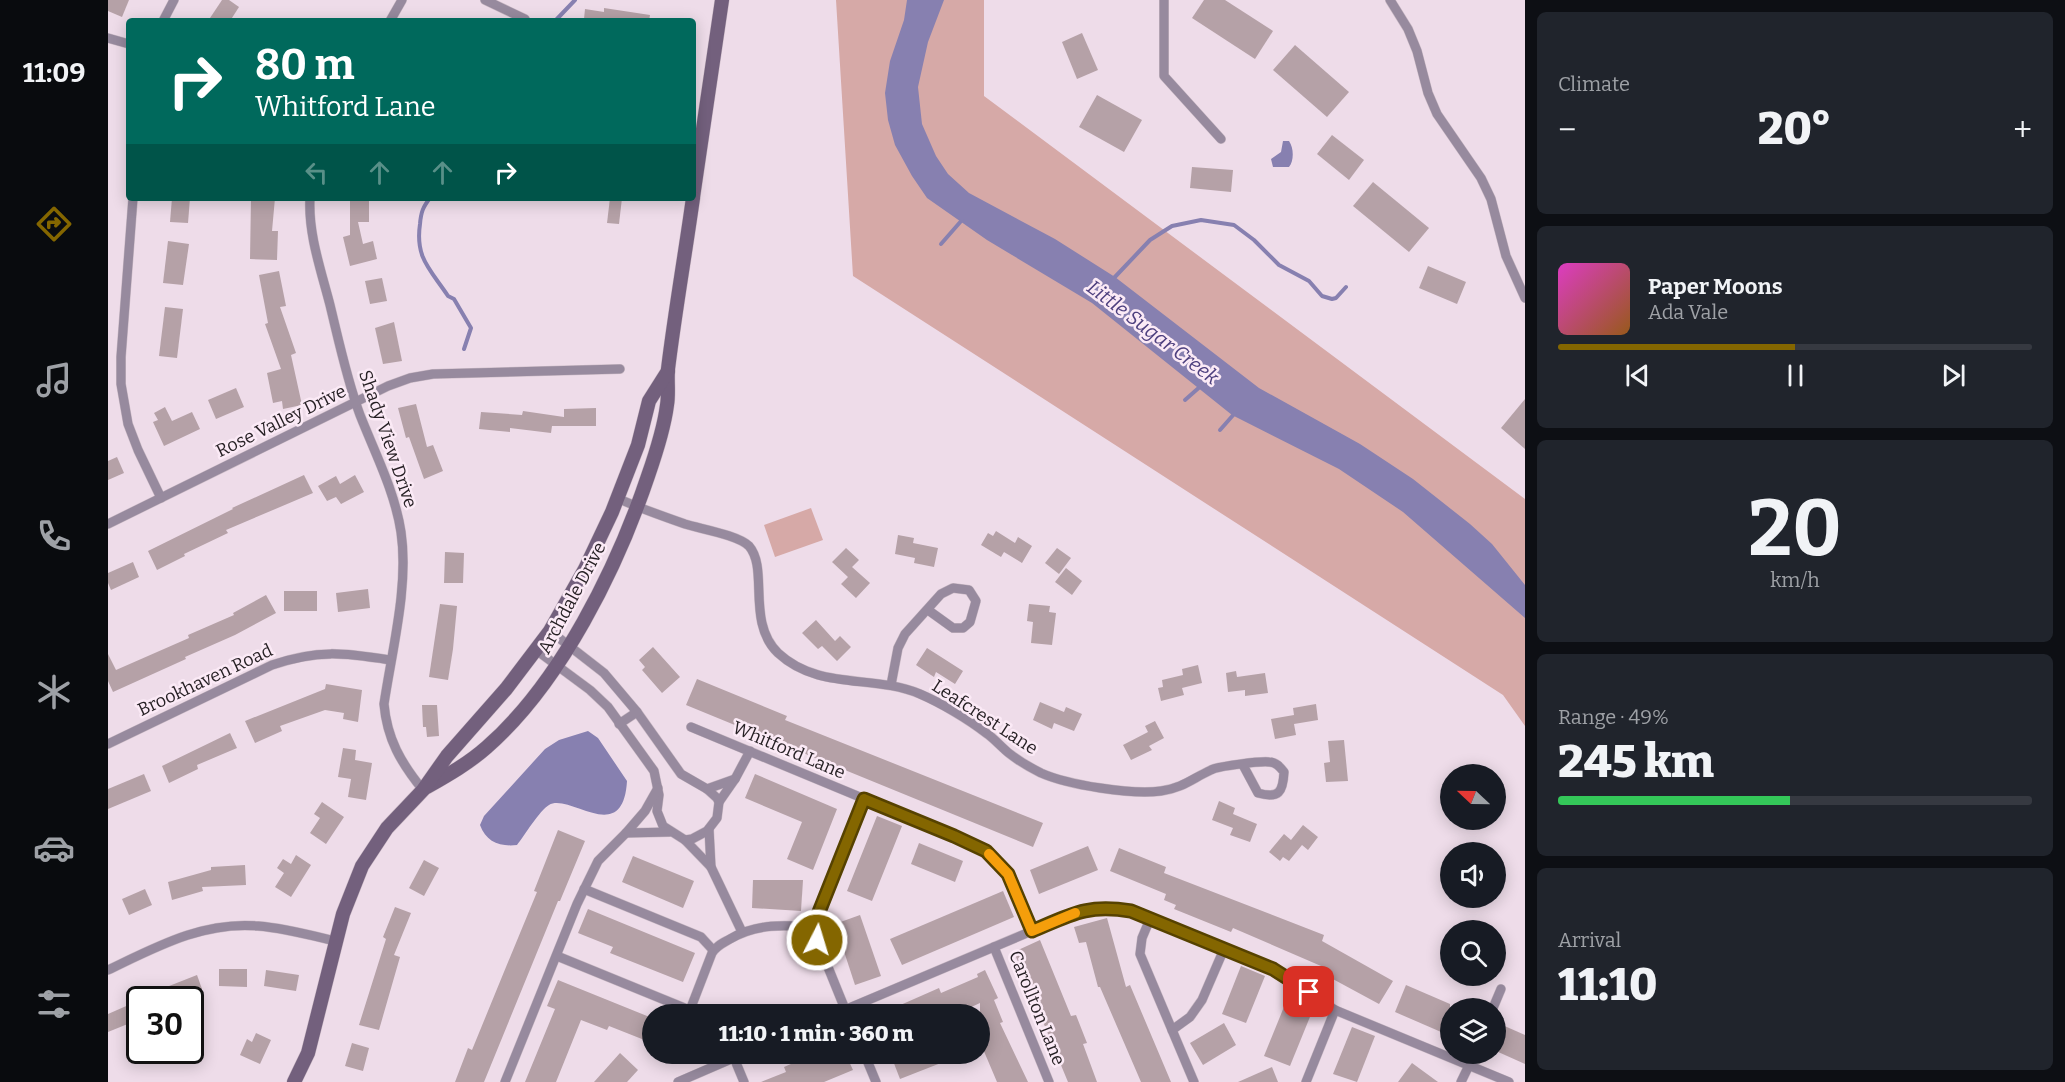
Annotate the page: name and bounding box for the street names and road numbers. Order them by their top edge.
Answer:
street label: Shady View Drive [354,367,422,511]
street label: Rose Valley Drive [212,380,350,462]
street label: Archdale Drive [533,538,611,658]
street label: Brookhaven Road [134,639,276,721]
street label: Leafcrest Lane [928,675,1042,759]
street label: Whitford Lane [729,716,849,784]
street label: Carollton Lane [1004,947,1070,1069]

